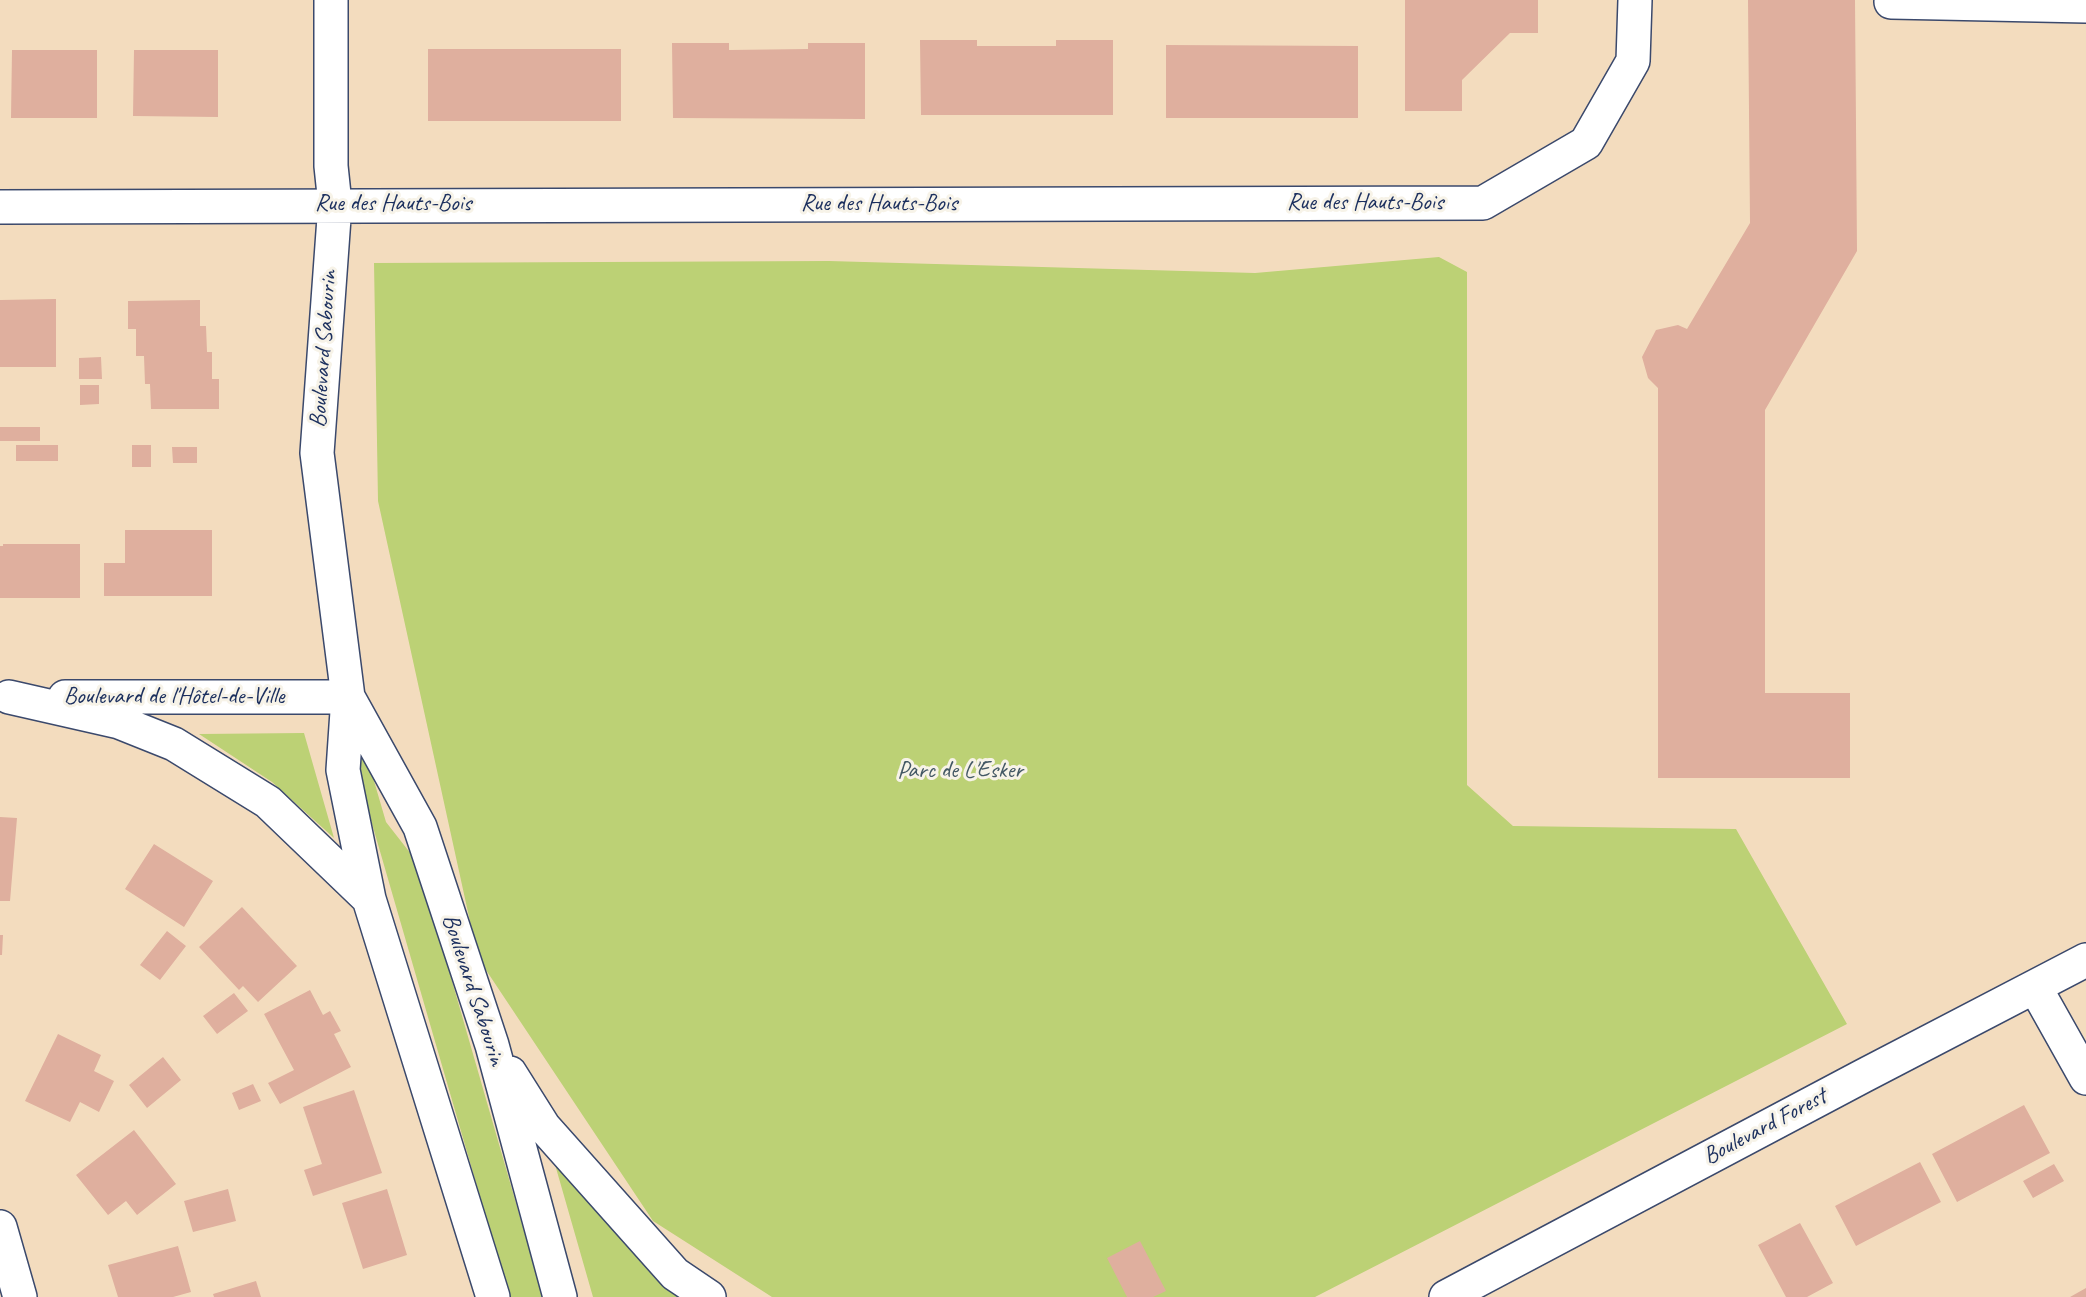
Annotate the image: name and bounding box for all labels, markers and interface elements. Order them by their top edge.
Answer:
street label: Rue des Hauts-Bois [1287,189,1443,217]
street label: Rue des Hauts-Bois [315,190,471,218]
street label: Rue des Hauts-Bois [801,190,957,218]
street label: Boulevard Sabourin [304,269,344,429]
street label: Boulevard de l'Hôtel-de-Ville [64,683,284,711]
park label: Parc de L'Esker [897,757,1023,785]
street label: Boulevard Sabourin [435,911,511,1069]
street label: Boulevard Forest [1698,1082,1832,1172]

